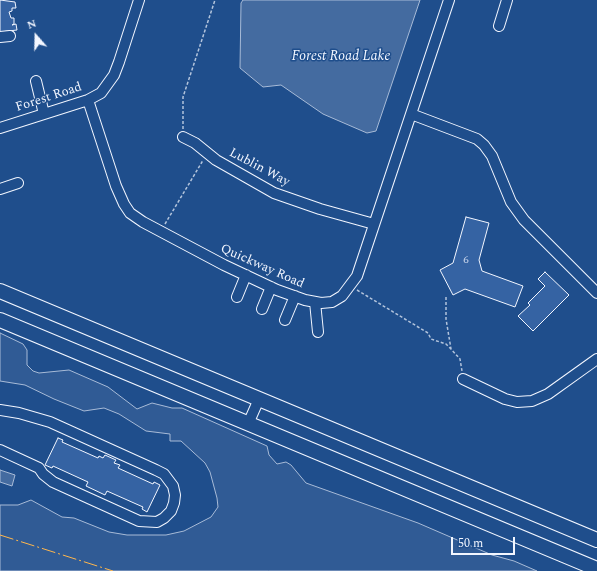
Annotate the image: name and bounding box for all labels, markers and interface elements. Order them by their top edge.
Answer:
text: N [25,15,39,34]
north arrow [16,16,56,56]
water label: Forest Road Lake [292,49,390,65]
street label: Forest Road [14,80,84,116]
street label: Lublin Way [226,145,292,191]
street label: Quickway Road [218,242,306,292]
house number: 6 [463,254,469,268]
scale bar [453,529,517,555]
text: 50 m [458,534,483,553]

